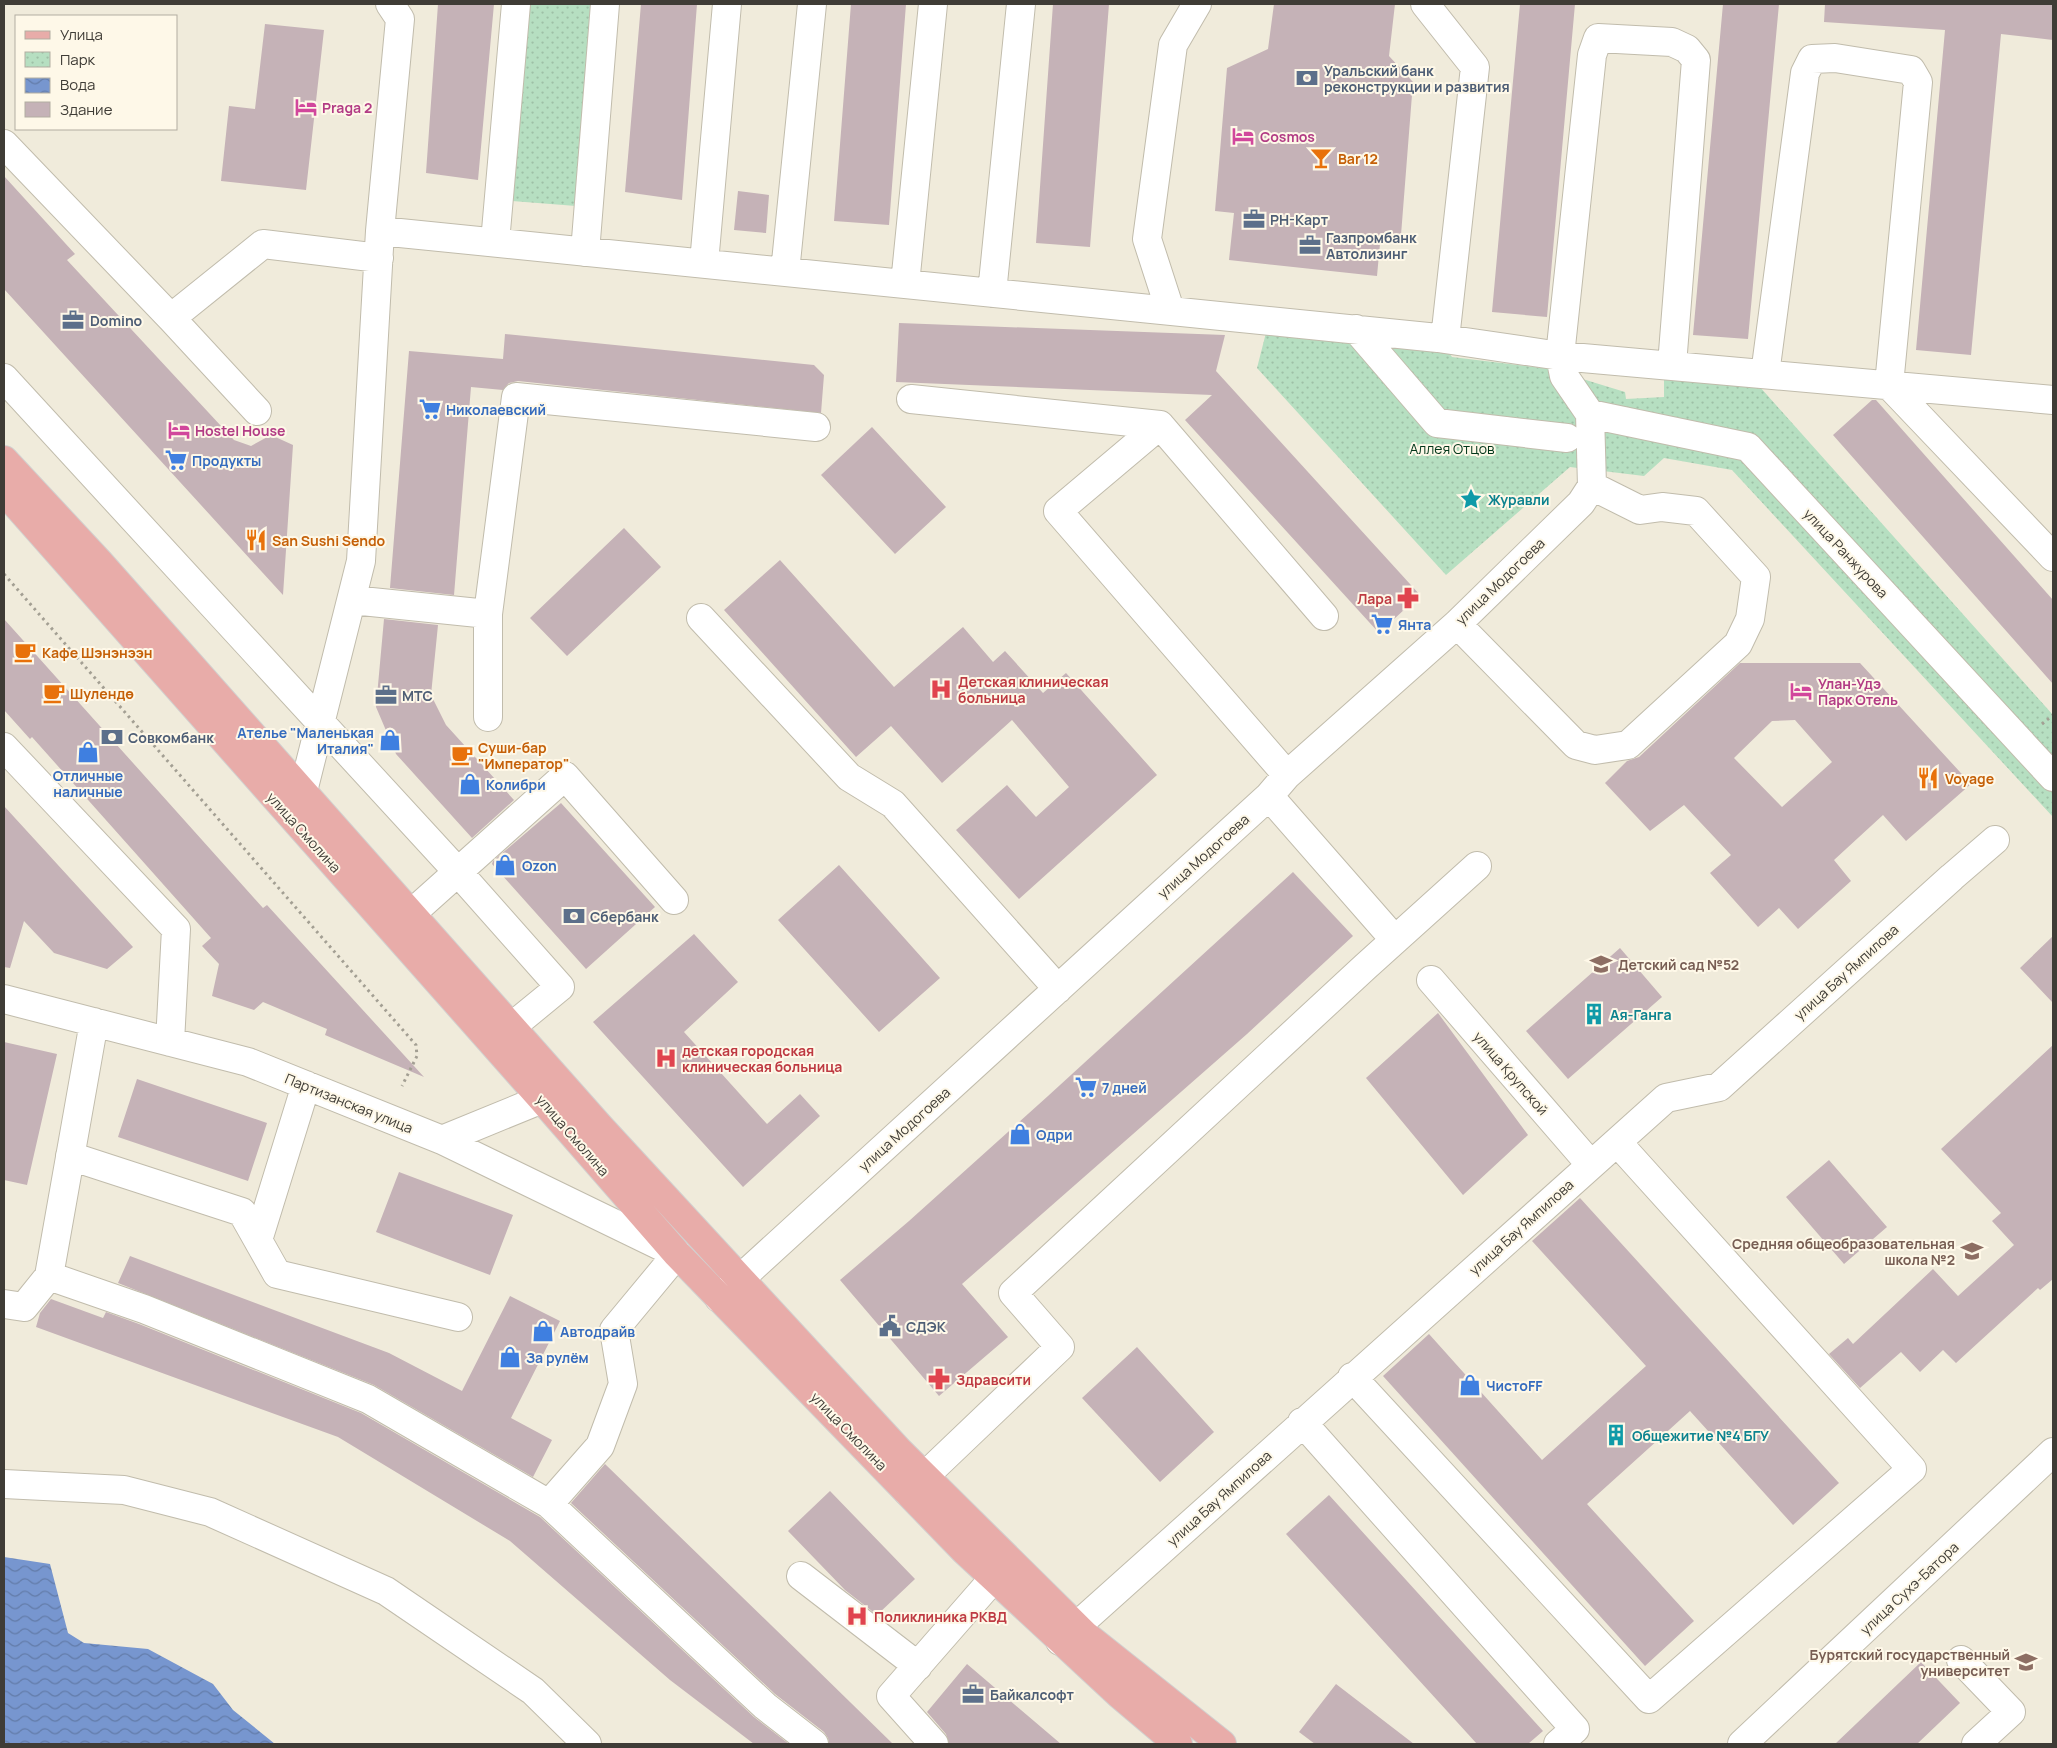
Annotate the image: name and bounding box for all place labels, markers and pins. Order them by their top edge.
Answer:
place label: Уральский банк реконструкции и развития [1324,61,1510,96]
bank icon: Уральский банк реконструкции и развития [1294,65,1320,91]
hotel icon: Praga 2 [293,94,319,120]
place label: Praga 2 [322,98,372,117]
hotel icon: Cosmos [1230,123,1256,149]
place label: Cosmos [1260,127,1315,146]
bar icon: Bar 12 [1308,145,1334,171]
place label: Bar 12 [1338,149,1378,168]
office icon: РН-Карт [1241,206,1267,232]
place label: РН-Карт [1270,210,1329,229]
place label: Газпромбанк Автолизинг [1326,228,1417,263]
office icon: Газпромбанк Автолизинг [1297,232,1323,258]
office icon: Domino [60,307,86,333]
place label: Domino [90,311,143,330]
supermarket icon: Николаевский [417,396,443,422]
place label: Николаевский [446,400,546,419]
hotel icon: Hostel House [166,417,192,443]
place label: Hostel House [195,421,286,440]
supermarket icon: Продукты [163,447,189,473]
place label: Продукты [192,451,261,470]
place icon: Журавли [1458,486,1484,512]
place label: Журавли [1488,490,1550,509]
restaurant icon: San Sushi Sendo [243,527,269,553]
place label: San Sushi Sendo [272,531,386,550]
pharmacy icon: Лара [1395,585,1421,611]
place label: Лара [1357,589,1392,608]
supermarket icon: Янта [1369,611,1395,637]
place label: Янта [1398,615,1431,634]
cafe icon: Кафе Шэнэнээн [12,639,38,665]
place label: Кафе Шэнэнээн [42,643,153,662]
place label: Детская клиническая больница [958,672,1109,707]
place label: Улан-Удэ Парк Отель [1818,674,1898,709]
hospital icon: Детская клиническая больница [928,676,954,702]
hotel icon: Улан-Удэ Парк Отель [1788,678,1814,704]
cafe icon: Шулендө [41,680,67,706]
office icon: МТС [373,682,399,708]
place label: Шулендө [70,684,134,703]
place label: МТС [402,686,433,705]
place label: Ателье "Маленькая Италия" [237,723,374,758]
bank icon: Совкомбанк [99,724,125,750]
shop icon: Ателье "Маленькая Италия" [377,727,403,753]
place label: Совкомбанк [128,728,214,747]
place label: Суши-бар "Император" [478,738,569,773]
shop icon: Отличные наличные [75,739,101,765]
cafe icon: Суши-бар "Император" [449,742,475,768]
restaurant icon: Voyage [1915,765,1941,791]
place label: Отличные наличные [53,766,123,801]
place label: Voyage [1945,769,1994,788]
shop icon: Колибри [457,771,483,797]
place label: Колибри [486,775,546,794]
shop icon: Ozon [492,852,518,878]
place label: Ozon [522,856,557,875]
bank icon: Сбербанк [561,903,587,929]
place label: Сбербанк [590,907,659,926]
school or university icon: Детский сад №52 [1588,951,1614,977]
place label: Детский сад №52 [1618,955,1739,974]
building icon: Ая-Ганга [1581,1001,1607,1027]
place label: Ая-Ганга [1610,1005,1671,1024]
place label: детская городская клиническая больница [682,1041,842,1076]
hospital icon: детская городская клиническая больница [653,1045,679,1071]
supermarket icon: 7 дней [1073,1074,1099,1100]
place label: 7 дней [1102,1078,1147,1097]
shop icon: Одри [1007,1121,1033,1147]
place label: Одри [1036,1125,1073,1144]
place label: Средняя общеобразовательная школа №2 [1732,1234,1955,1269]
school or university icon: Средняя общеобразовательная школа №2 [1959,1238,1985,1264]
public building icon: СДЭК [877,1313,903,1339]
place label: СДЭК [906,1317,947,1336]
shop icon: Автодрайв [530,1318,556,1344]
place label: Автодрайв [560,1322,635,1341]
shop icon: За рулём [497,1344,523,1370]
place label: За рулём [526,1348,589,1367]
pharmacy icon: Здравсити [926,1366,952,1392]
place label: Здравсити [956,1370,1031,1389]
shop icon: ЧистоFF [1457,1372,1483,1398]
place label: ЧистоFF [1486,1376,1543,1395]
building icon: Общежитие №4 БГУ [1603,1422,1629,1448]
place label: Общежитие №4 БГУ [1632,1426,1769,1445]
hospital icon: Поликлиника РКВД [844,1603,870,1629]
place label: Поликлиника РКВД [874,1607,1007,1626]
place label: Бурятский государственный университет [1810,1645,2011,1680]
school or university icon: Бурятский государственный университет [2013,1649,2039,1675]
office icon: Байкалсофт [960,1681,986,1707]
place label: Байкалсофт [990,1685,1074,1704]

